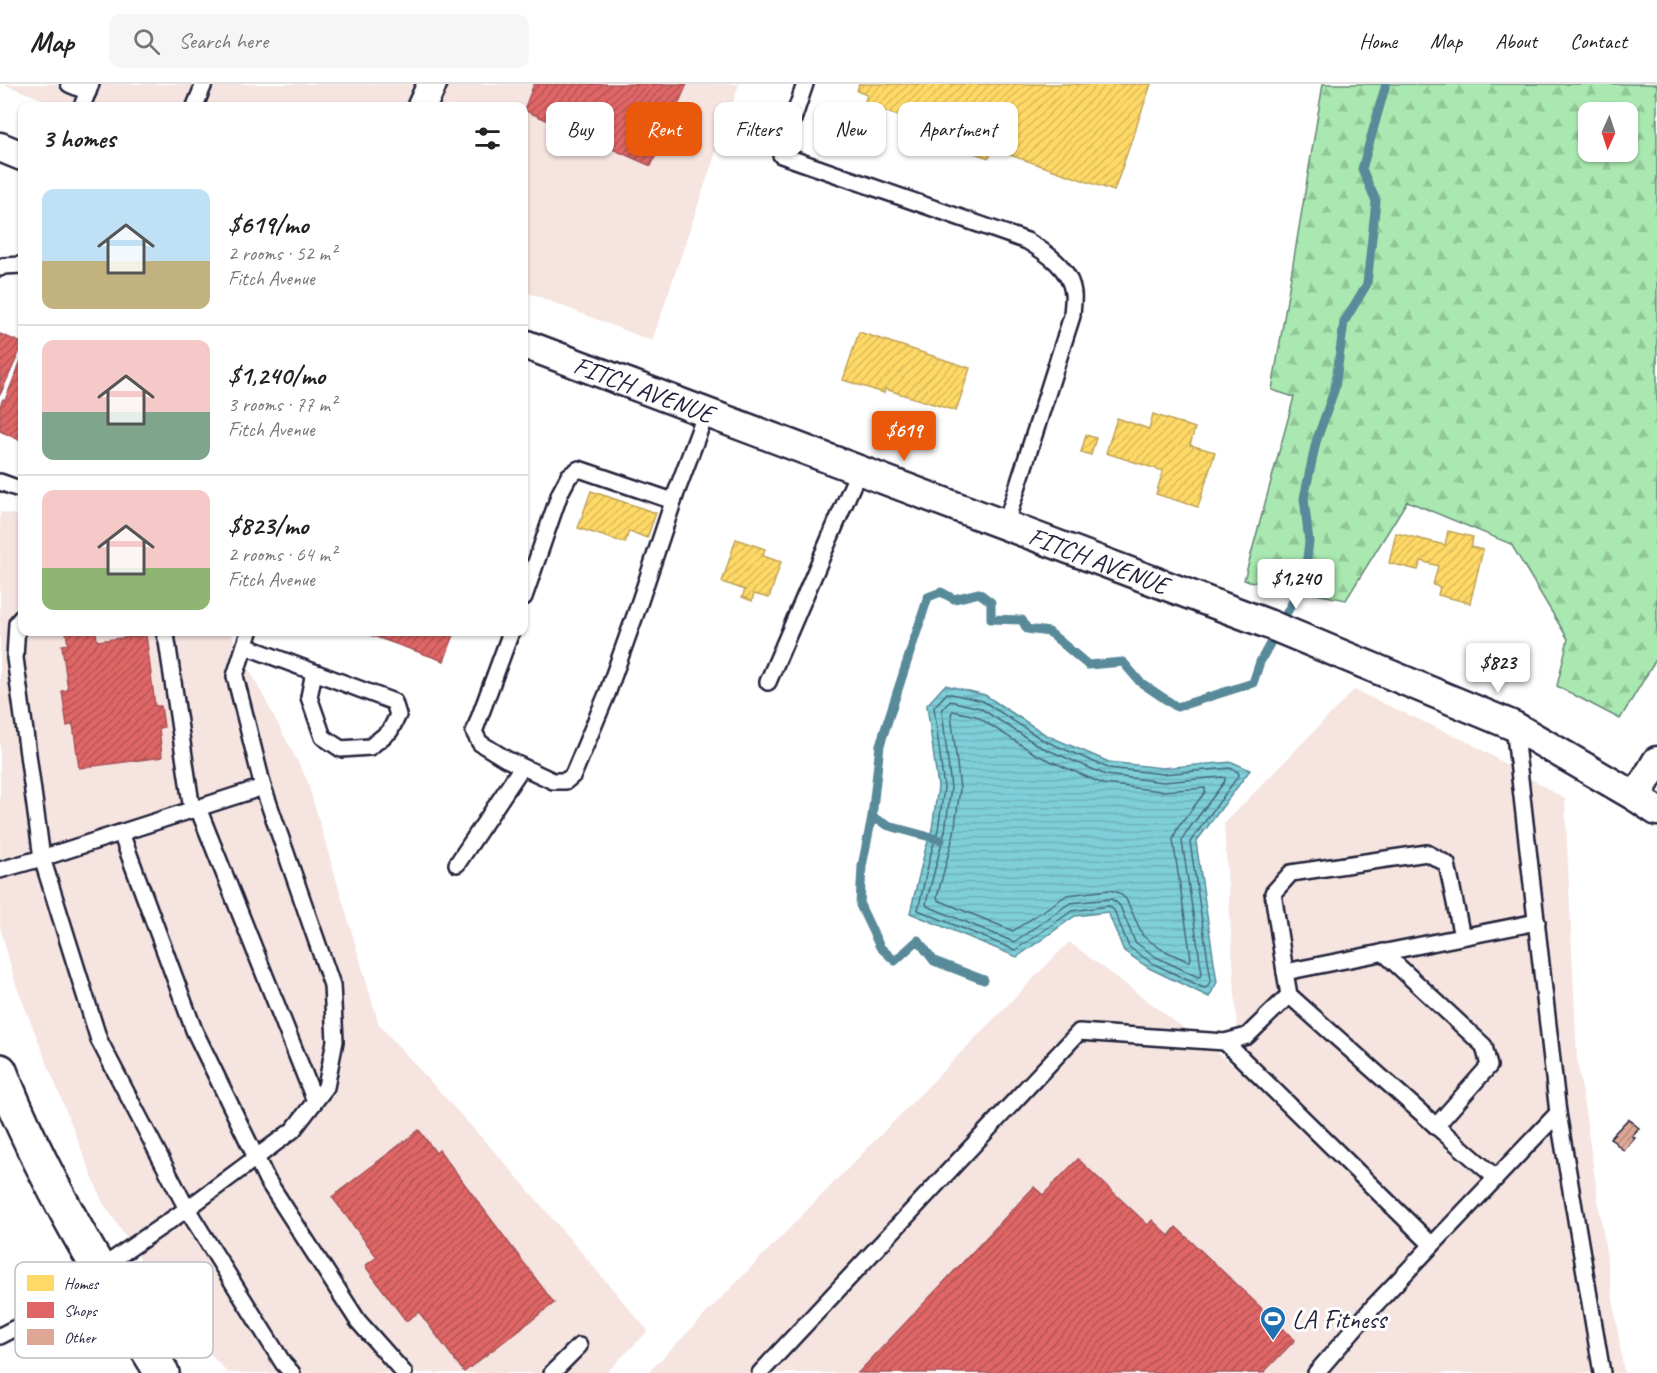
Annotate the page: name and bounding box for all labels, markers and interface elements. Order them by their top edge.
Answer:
search box [109,14,529,68]
text: Map [30,24,73,59]
icon: search [130,25,163,58]
text: Search here [178,27,268,55]
text: Home [1359,28,1397,54]
text: Map [1430,28,1462,54]
text: About [1495,28,1537,54]
text: Contact [1570,28,1627,54]
chip: Buy [546,102,614,156]
chip: Rent [626,102,702,156]
chip: Filters [714,102,802,156]
chip: New [814,102,886,156]
chip: Apartment [898,102,1018,156]
north arrow [1578,102,1638,162]
map controls [1578,102,1638,162]
text: 3 homes [42,122,115,155]
icon: filters [471,122,504,155]
text: $619/mo [228,208,308,241]
icon: home [90,213,162,285]
text: 2 rooms · 52 m² [228,241,336,266]
text: Fitch Avenue [228,266,315,291]
street label: FITCH AVENUE [569,348,722,432]
text: $1,240/mo [228,359,325,392]
icon: home [90,364,162,436]
text: 3 rooms · 77 m² [228,392,336,417]
pin: $619 [868,411,940,462]
text: Fitch Avenue [228,417,315,442]
text: $619 [886,418,922,443]
text: $823/mo [228,509,308,542]
icon: home [90,514,162,586]
street label: FITCH AVENUE [1024,519,1177,603]
text: 2 rooms · 64 m² [228,542,336,567]
pin: $1,240 [1247,559,1345,610]
text: $1,240 [1272,566,1320,591]
text: Fitch Avenue [228,567,315,592]
pin: $823 [1462,643,1534,694]
text: $823 [1480,650,1516,675]
legend [15,1262,213,1358]
text: Homes [64,1274,100,1294]
text: Shops [64,1301,98,1321]
place label: LA Fitness [1292,1303,1388,1336]
sports icon: LA Fitness [1258,1304,1288,1342]
text: Other [64,1328,97,1348]

